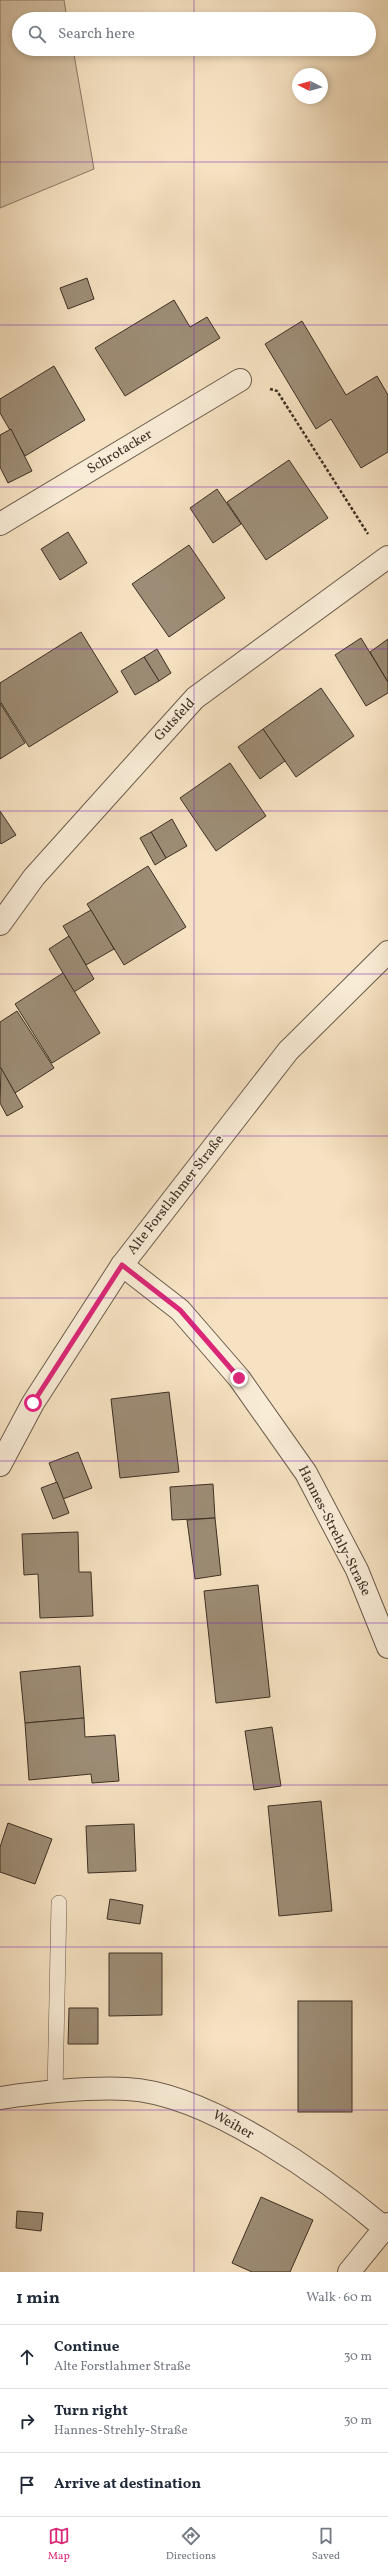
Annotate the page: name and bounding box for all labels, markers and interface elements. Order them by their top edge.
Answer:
search box [12,12,376,56]
icon: search [26,23,48,45]
text: Search here [58,24,135,45]
north arrow [292,68,328,104]
street label: Schrotacker [84,425,156,479]
street label: Gutsfeld [150,694,200,746]
street label: Alte Forstlahmer Straße [123,1131,229,1259]
route end [230,1369,248,1387]
route start [24,1394,42,1412]
street label: Hannes-Strehly-Straße [293,1463,375,1600]
street label: Weiher [209,2106,257,2144]
text: 1 min [16,2287,60,2310]
text: Walk · 60 m [306,2289,372,2307]
text: Continue [54,2337,119,2358]
icon: ahead [16,2346,38,2368]
text: 30 m [344,2348,372,2366]
text: Alte Forstlahmer Straße [54,2358,191,2376]
text: Turn right [54,2401,128,2422]
icon: right [16,2410,38,2432]
text: 30 m [344,2412,372,2430]
text: Hannes-Strehly-Straße [54,2422,188,2440]
icon: arrive [16,2474,38,2496]
text: Arrive at destination [54,2474,201,2495]
tab: Map [48,2525,70,2564]
tab: Directions [166,2525,216,2564]
tab: Saved [312,2525,340,2564]

